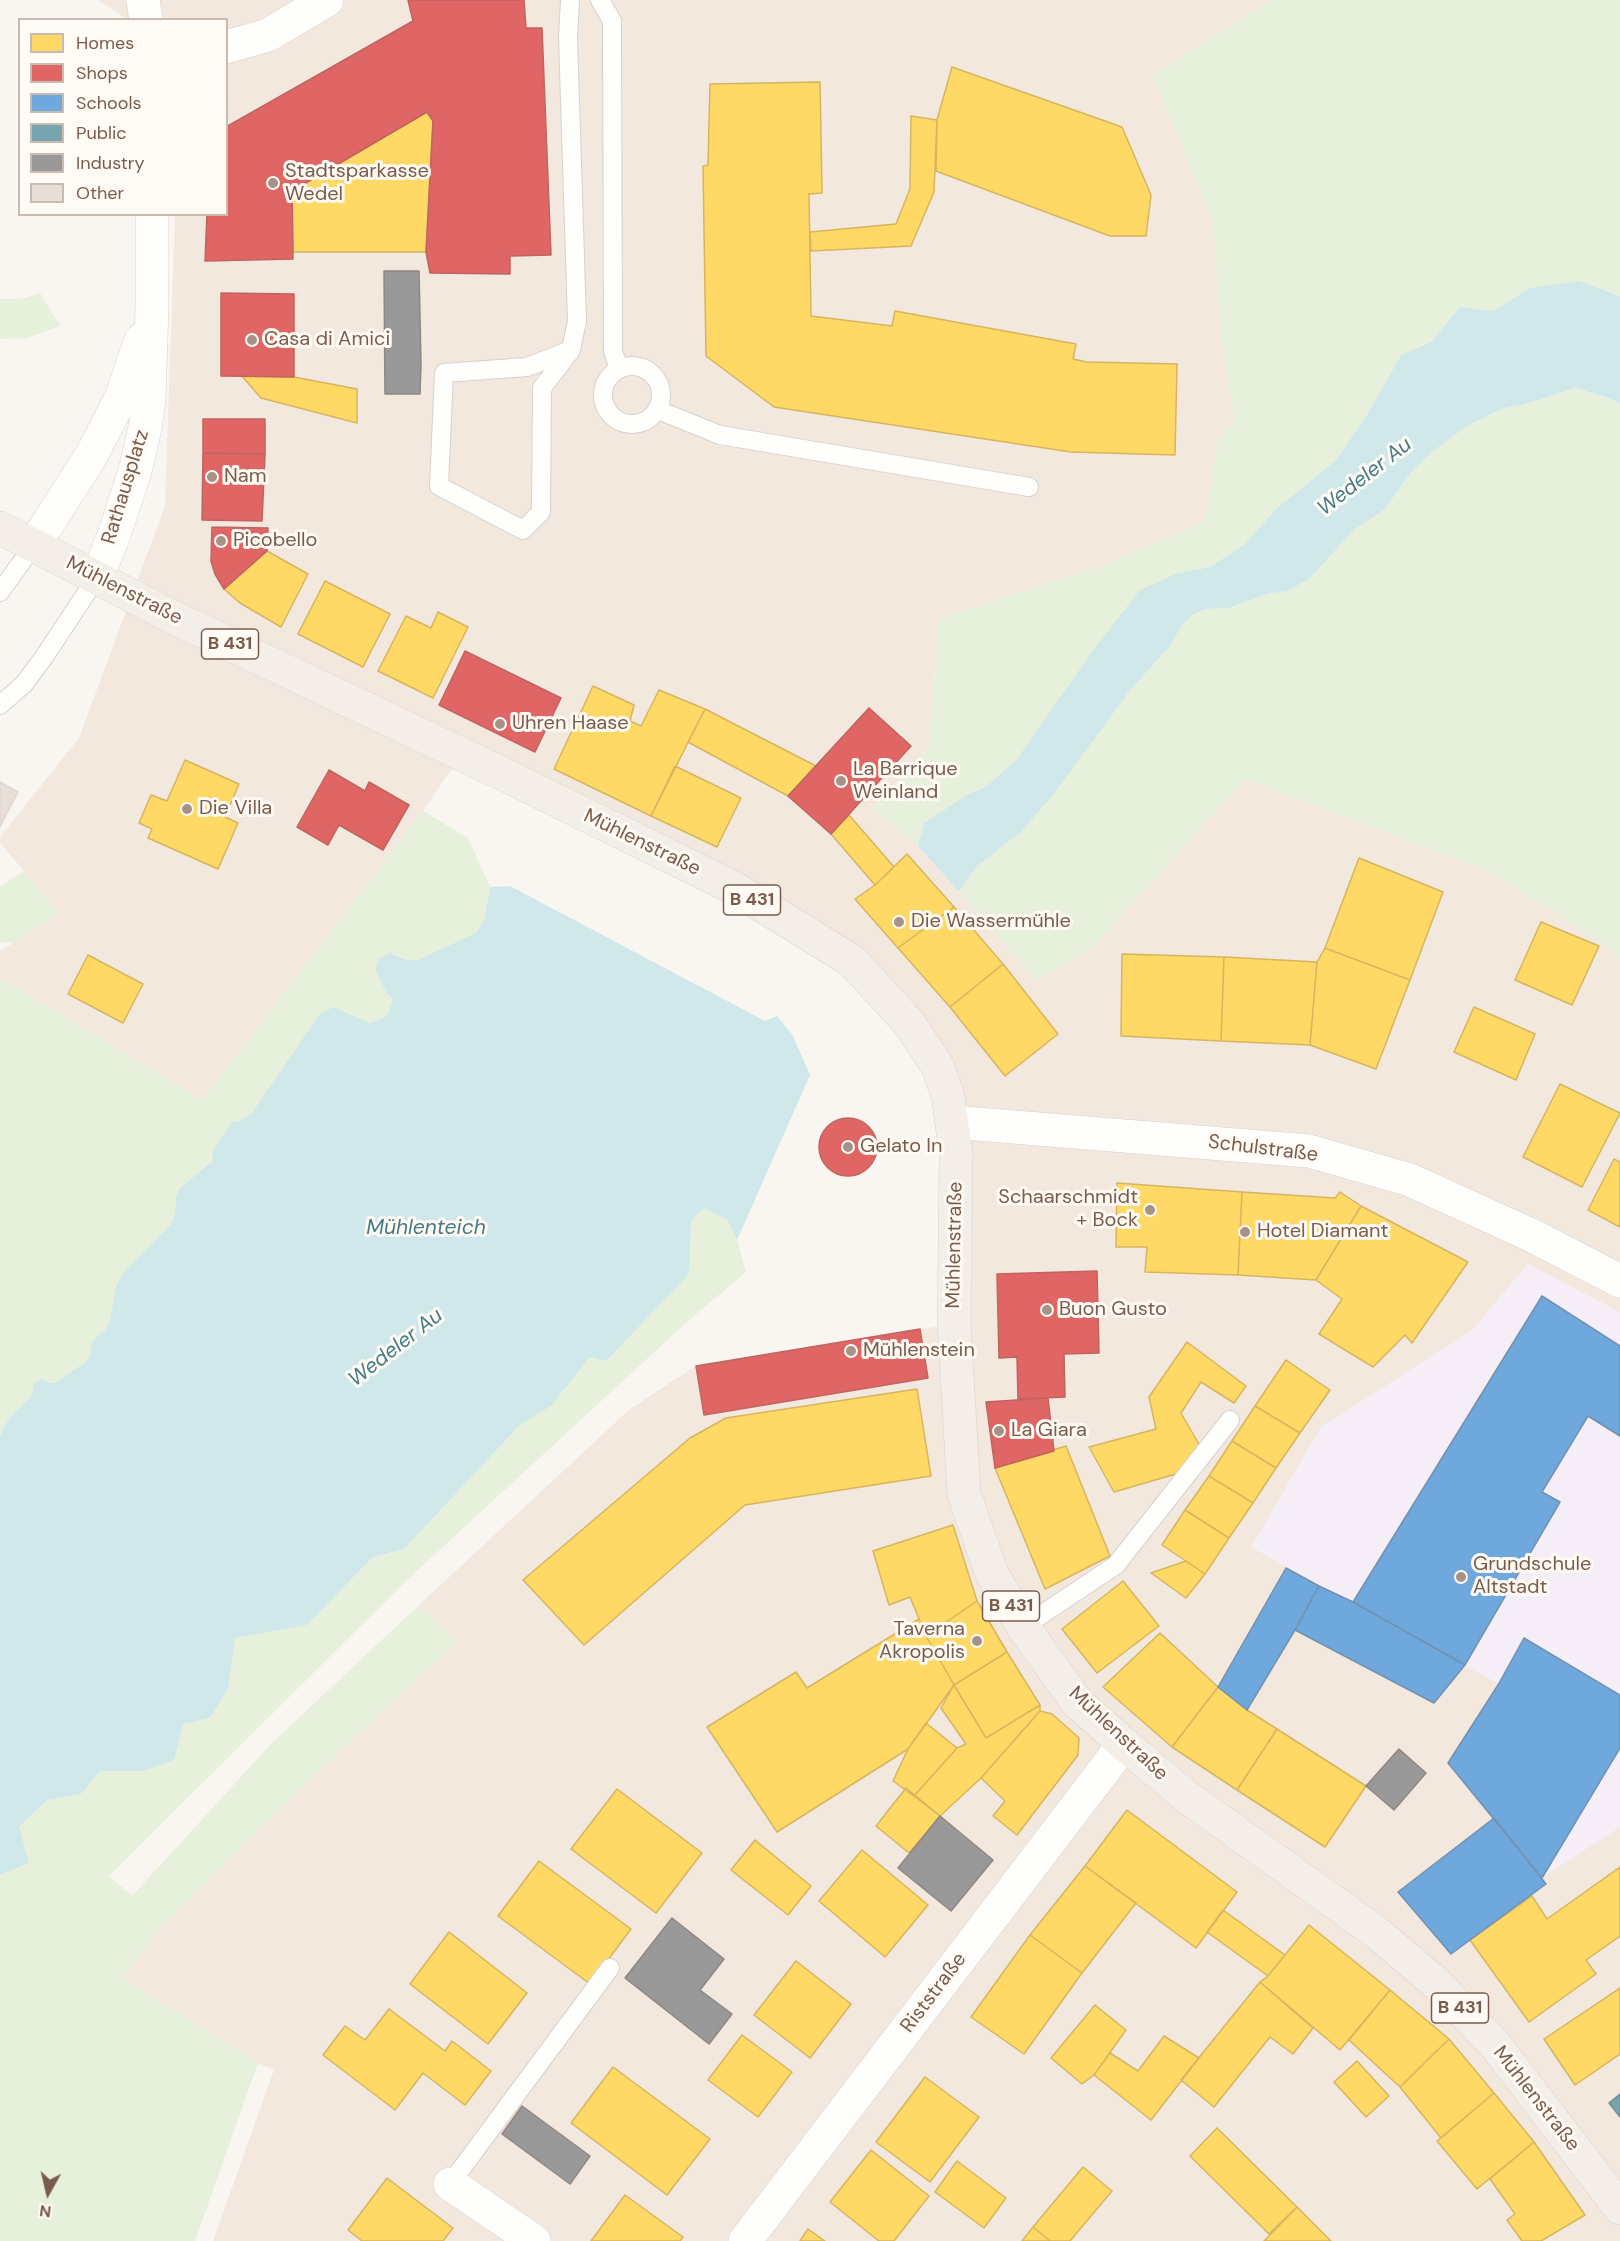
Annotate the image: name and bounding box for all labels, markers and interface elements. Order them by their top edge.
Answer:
legend [18,18,228,216]
text: Homes [76,31,134,55]
text: Shops [76,61,128,85]
text: Schools [76,91,141,115]
text: Public [76,121,127,145]
text: Industry [76,151,145,175]
place label: Stadtsparkasse Wedel [285,160,429,207]
marker: Stadtsparkasse Wedel [266,176,280,190]
text: Other [76,181,124,205]
place label: Casa di Amici [264,328,390,352]
marker: Casa di Amici [245,333,259,347]
street label: Rathausplatz [97,427,155,547]
water label: Wedeler Au [1313,432,1417,522]
place label: Nam [224,465,267,489]
marker: Nam [205,470,219,484]
place label: Picobello [233,529,317,553]
marker: Picobello [214,534,228,548]
street label: Mühlenstraße [62,551,186,631]
road number: B 431 [202,629,258,659]
place label: Uhren Haase [512,712,629,736]
marker: Uhren Haase [493,717,507,731]
place label: La Barrique Weinland [853,758,958,805]
marker: La Barrique Weinland [834,774,848,788]
place label: Die Villa [199,797,272,821]
marker: Die Villa [180,802,194,816]
street label: Mühlenstraße [580,804,704,882]
road number: B 431 [724,885,780,915]
place label: Die Wassermühle [911,910,1071,934]
marker: Die Wassermühle [892,915,906,929]
street label: Schulstraße [1207,1130,1319,1168]
place label: Gelato In [860,1135,942,1159]
marker: Gelato In [841,1140,855,1154]
street label: Mühlenstraße [942,1181,968,1309]
place label: Schaarschmidt + Bock [998,1186,1138,1233]
marker: Schaarschmidt + Bock [1143,1203,1157,1217]
water label: Mühlenteich [366,1215,486,1241]
place label: Hotel Diamant [1257,1220,1388,1244]
marker: Hotel Diamant [1238,1225,1252,1239]
place label: Buon Gusto [1059,1298,1167,1322]
water label: Wedeler Au [344,1303,448,1393]
marker: Buon Gusto [1040,1303,1054,1317]
place label: Mühlenstein [863,1339,975,1363]
marker: Mühlenstein [844,1344,858,1358]
place label: La Giara [1011,1419,1087,1443]
marker: La Giara [992,1424,1006,1438]
place label: Grundschule Altstadt [1473,1553,1591,1600]
marker: Grundschule Altstadt [1454,1570,1468,1584]
road number: B 431 [982,1591,1040,1621]
place label: Taverna Akropolis [879,1618,965,1665]
marker: Taverna Akropolis [970,1634,984,1648]
street label: Mühlenstraße [1063,1682,1173,1786]
street label: Riststraße [896,1948,972,2038]
road number: B 431 [1432,1993,1488,2023]
street label: Mühlenstraße [1487,2042,1585,2156]
north arrow [18,2163,78,2223]
text: N [38,2200,53,2223]

